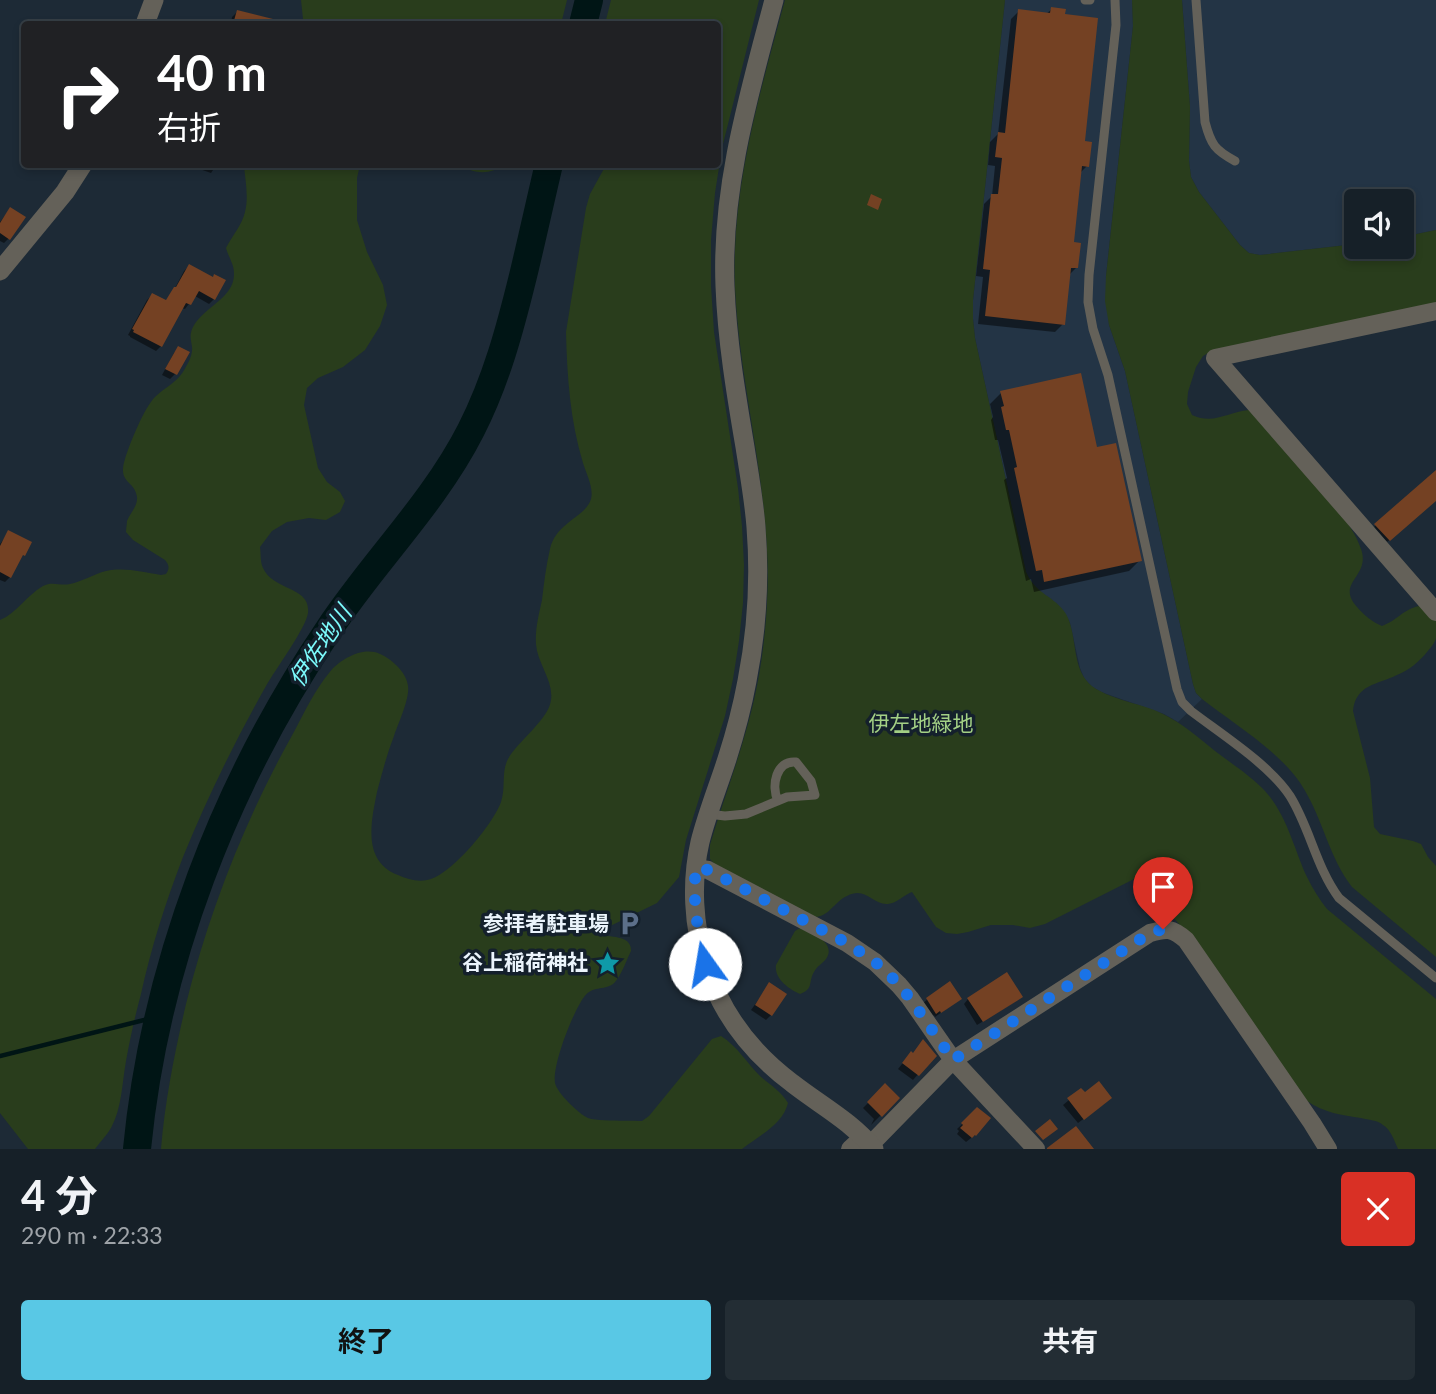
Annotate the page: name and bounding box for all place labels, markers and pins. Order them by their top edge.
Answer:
pin [1133,857,1193,929]
place label: 参拝者駐車場 [483,910,609,935]
parking icon: 参拝者駐車場 [615,910,643,938]
place label: 谷上稲荷神社 [462,949,588,974]
place icon: 谷上稲荷神社 [594,949,622,977]

